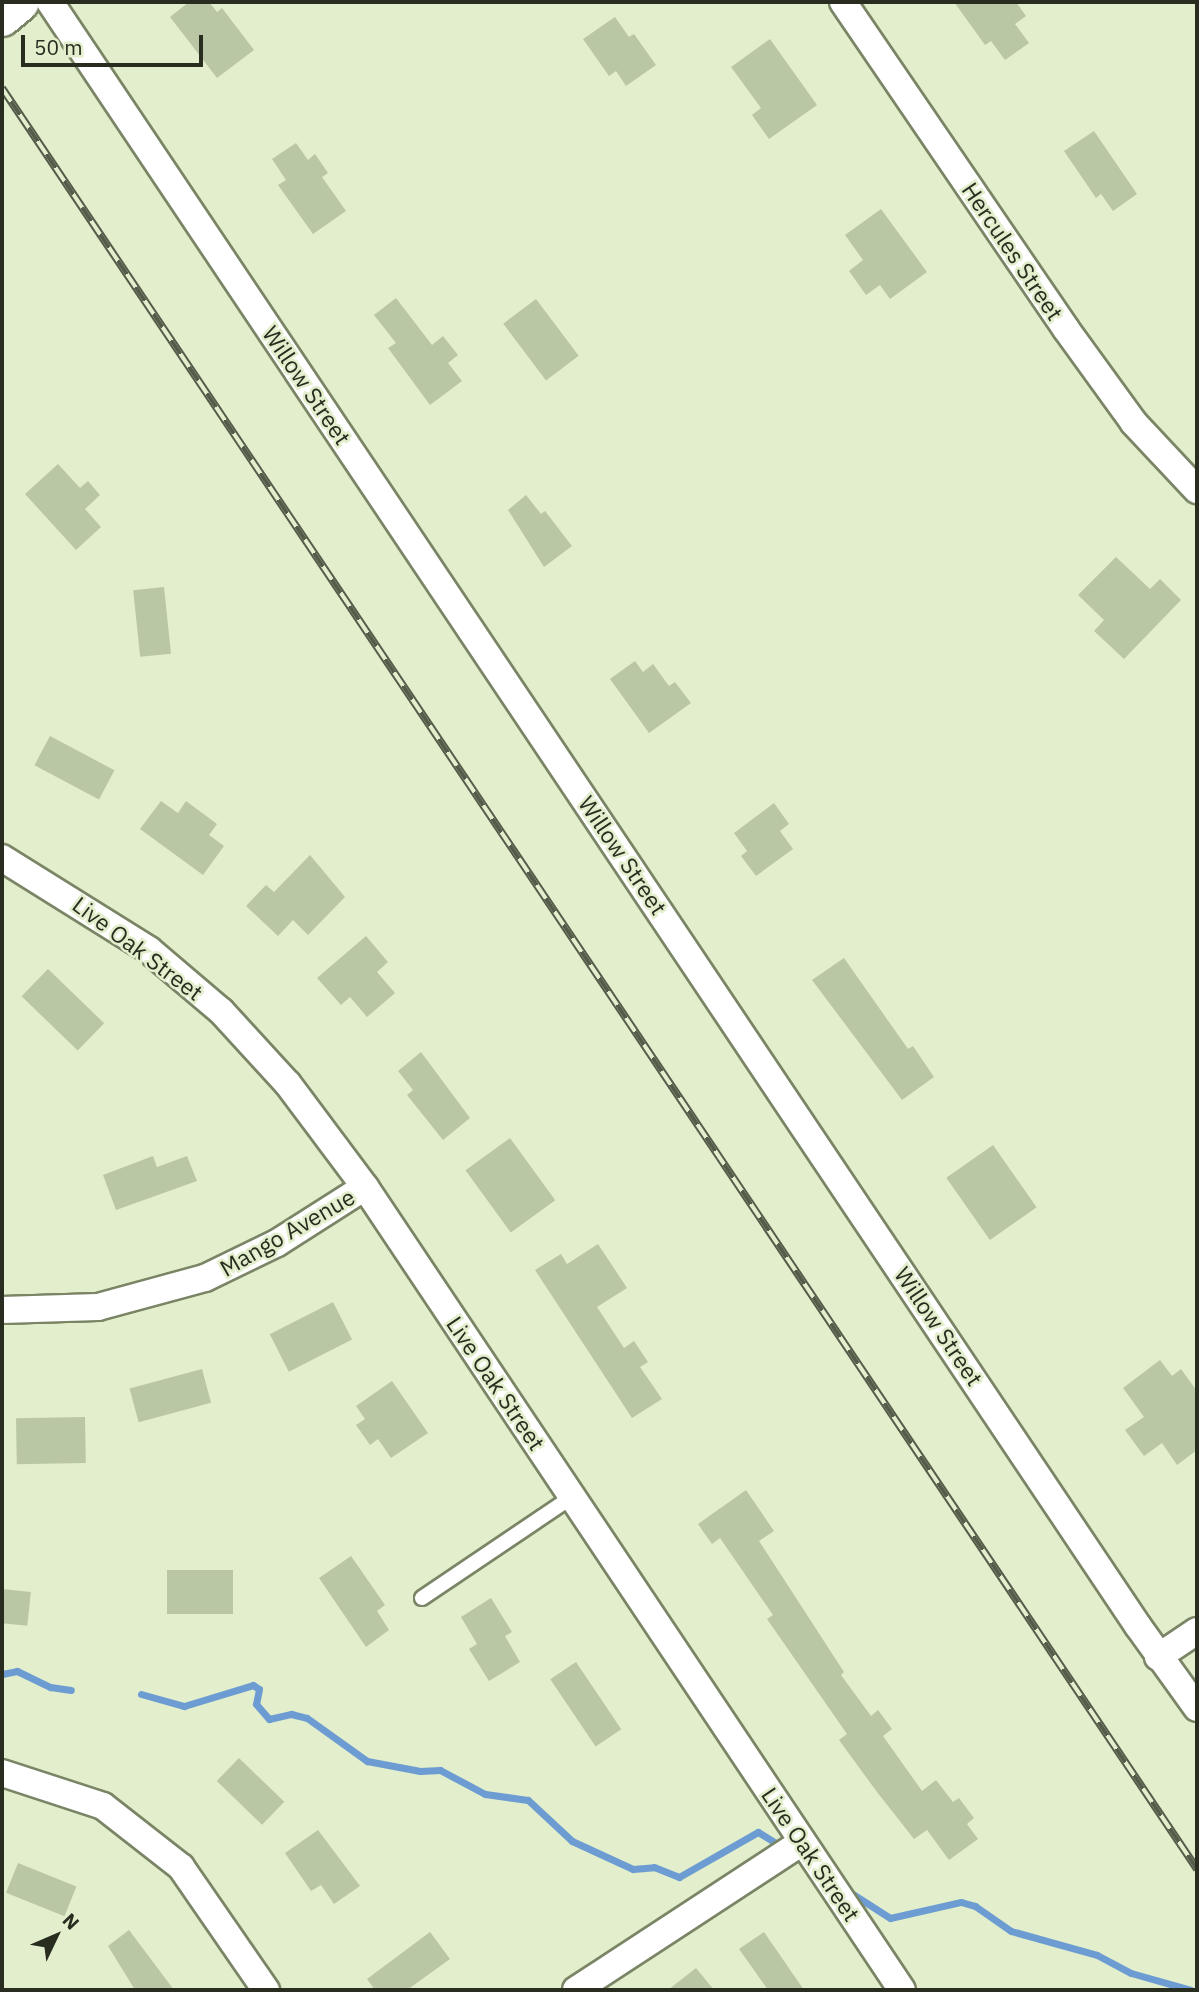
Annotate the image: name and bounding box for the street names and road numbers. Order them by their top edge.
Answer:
street label: Hercules Street [957,177,1069,325]
street label: Willow Street [257,320,357,450]
street label: Willow Street [573,790,673,920]
street label: Live Oak Street [68,890,208,1006]
street label: Mango Avenue [215,1182,359,1282]
street label: Willow Street [889,1261,989,1391]
street label: Live Oak Street [441,1311,551,1455]
street label: Live Oak Street [756,1782,866,1926]

